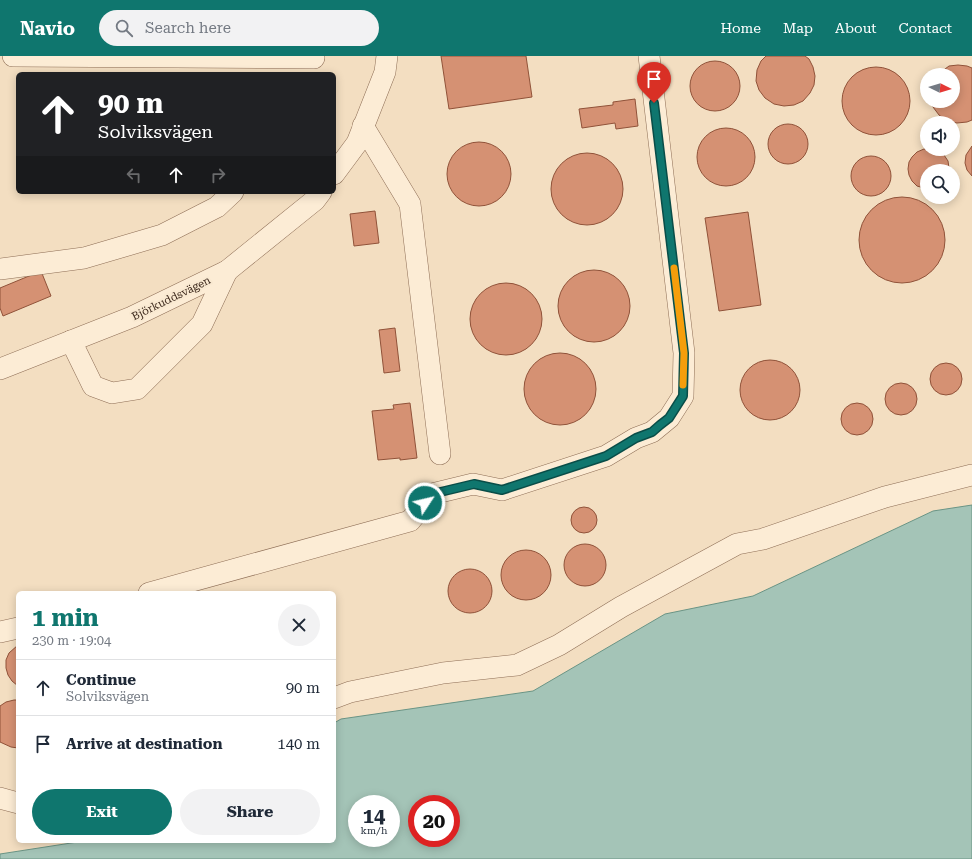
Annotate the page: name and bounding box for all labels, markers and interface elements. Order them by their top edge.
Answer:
search box [99,10,379,46]
text: Navio [20,17,75,40]
icon: search [113,17,135,39]
text: Search here [145,19,231,37]
text: Home [720,20,761,36]
text: Map [783,20,813,36]
text: About [835,20,877,36]
text: Contact [899,20,952,36]
pin [637,62,671,103]
icon: arrive [643,68,665,90]
north arrow [920,68,960,108]
map controls [920,68,960,204]
text: 90 m [98,87,163,120]
icon: ahead [32,88,84,140]
button: sound [920,116,960,156]
text: Solviksvägen [98,121,213,142]
icon: left [123,164,145,186]
icon: ahead [165,164,187,186]
icon: right [207,164,229,186]
button: search [920,164,960,204]
street label: Björkuddsvägen [130,274,213,323]
position arrow [404,482,446,524]
text: 1 min [32,604,99,632]
button: close [278,604,320,646]
text: 230 m · 19:04 [32,633,111,648]
text: Continue [66,671,136,689]
icon: ahead [32,677,54,699]
text: 90 m [286,679,320,697]
text: Solviksvägen [66,689,149,704]
icon: arrive [32,733,54,755]
text: Arrive at destination [66,735,222,753]
text: 140 m [277,735,320,753]
button: Exit [32,789,172,835]
button: Share [180,789,320,835]
speed limit sign: 20 [408,795,460,847]
text: 14 [363,804,385,828]
text: km/h [361,825,387,836]

